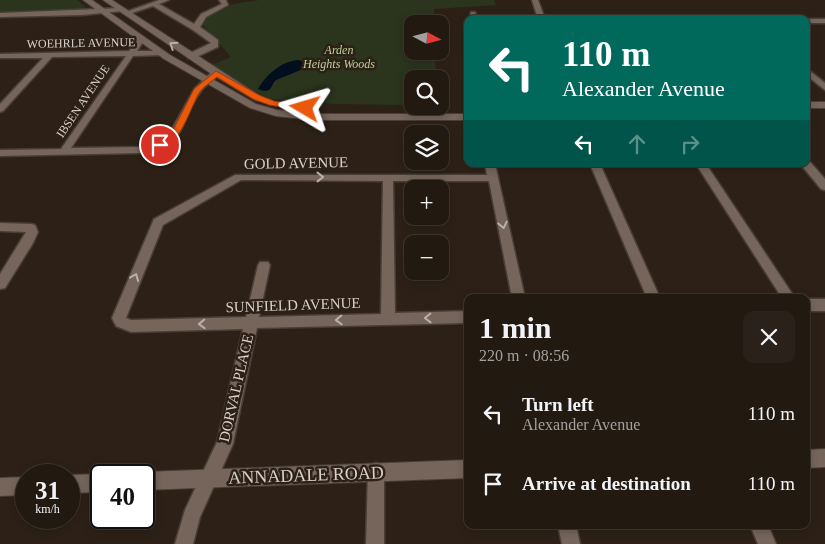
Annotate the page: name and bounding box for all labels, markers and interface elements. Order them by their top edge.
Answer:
north arrow [404,15,449,60]
map controls [404,15,449,280]
street label: WOEHRLE AVENUE [26,35,136,51]
icon: left [479,35,544,100]
text: 110 m [562,35,650,74]
one-way arrow [169,41,178,51]
park label: Arden Heights Woods [302,43,375,71]
street label: IBSEN AVENUE [53,62,113,140]
button: search [404,70,449,115]
text: Alexander Avenue [562,76,725,101]
position arrow [278,81,330,133]
pin [139,124,181,166]
button: layers [404,125,449,170]
icon: left [570,130,598,158]
icon: ahead [623,130,651,158]
icon: right [676,130,704,158]
icon: arrive [146,131,174,159]
street label: GOLD AVENUE [244,154,348,172]
one-way arrow [316,172,324,182]
button: + [404,180,449,225]
one-way arrow [497,221,508,230]
button: − [404,235,449,280]
one-way arrow [129,273,140,282]
street label: SUNFIELD AVENUE [225,295,361,315]
text: 1 min [479,311,552,344]
button: close [743,311,795,363]
one-way arrow [423,313,431,323]
one-way arrow [335,315,343,326]
one-way arrow [198,319,206,329]
street label: DORVAL PLACE [216,333,256,443]
text: 220 m · 08:56 [479,347,569,364]
text: Turn left [522,394,594,415]
icon: left [479,400,507,428]
text: 110 m [748,403,795,424]
text: Alexander Avenue [522,416,640,433]
street label: ANNADALE ROAD [228,462,384,488]
speed limit sign: 40 [90,464,155,529]
icon: arrive [479,470,507,498]
text: Arrive at destination [522,473,691,494]
text: 110 m [748,473,795,494]
text: 31 [35,477,60,504]
text: km/h [35,502,60,516]

